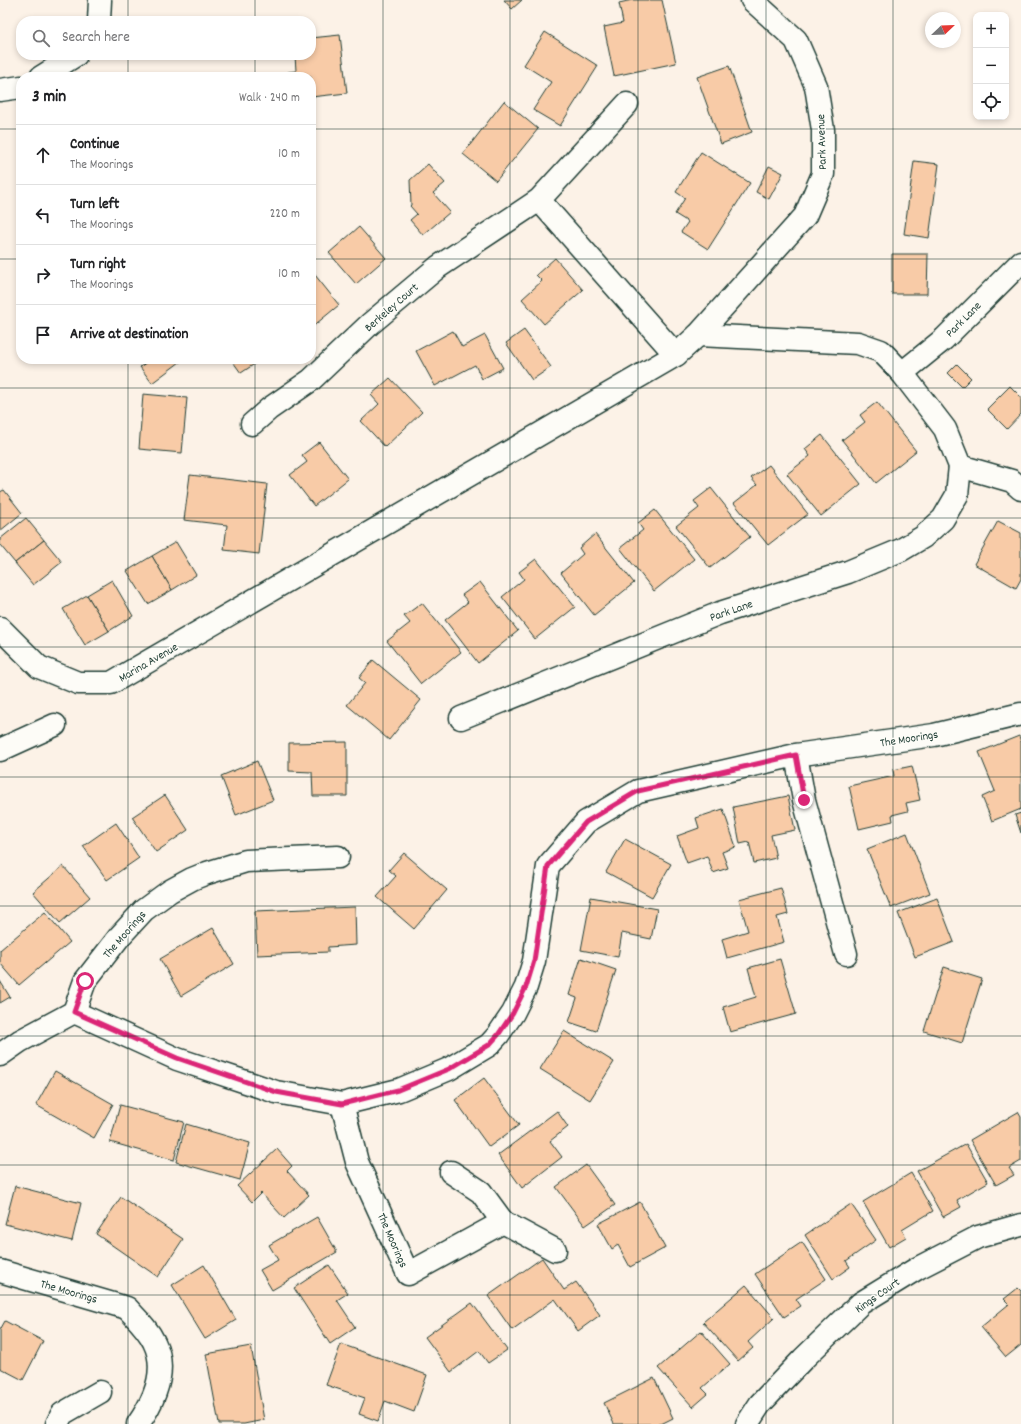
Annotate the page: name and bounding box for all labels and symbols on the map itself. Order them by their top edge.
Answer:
north arrow [925,12,961,48]
street label: Park Avenue [813,114,832,170]
street label: Berkeley Court [361,279,423,336]
street label: Park Lane [942,298,986,342]
street label: Park Lane [708,596,755,627]
street label: Marina Avenue [116,639,182,687]
street label: The Moorings [879,727,939,752]
route end [795,791,813,809]
street label: The Moorings [100,907,151,963]
route start [76,972,94,990]
street label: The Moorings [372,1210,411,1271]
street label: Kings Court [852,1274,904,1318]
street label: The Moorings [38,1276,99,1309]

